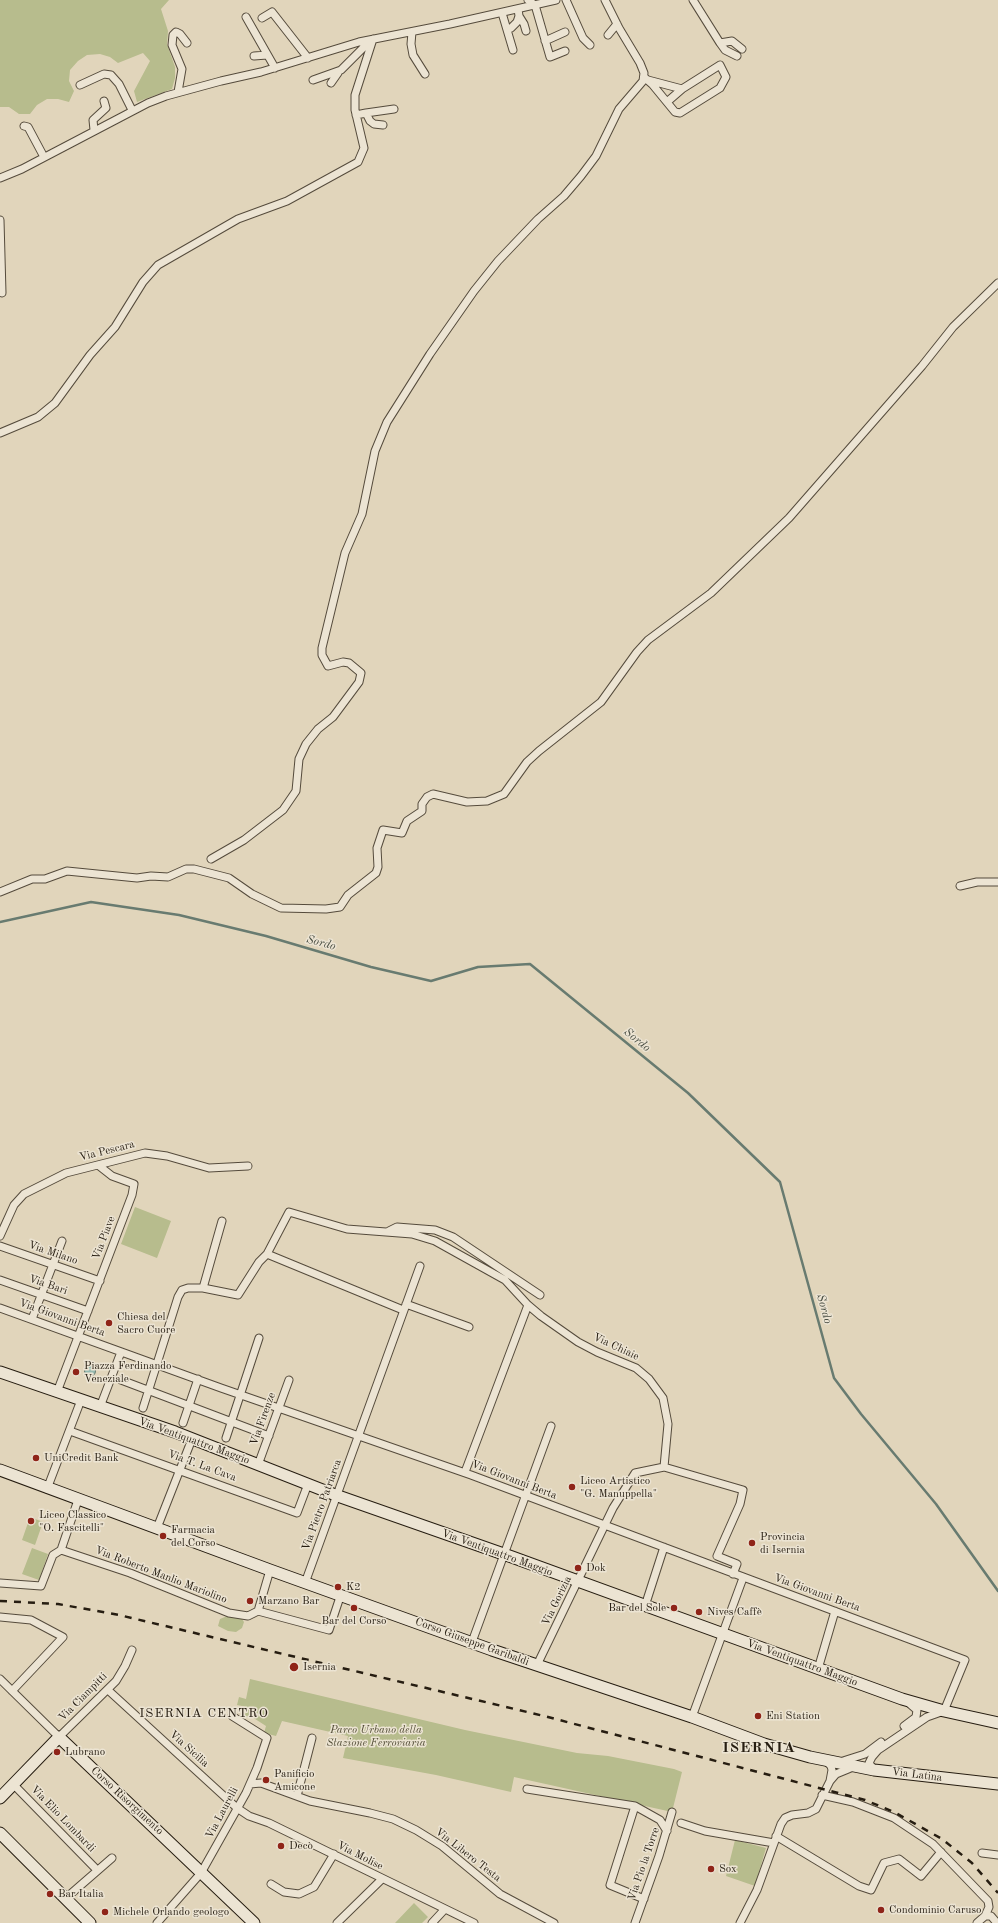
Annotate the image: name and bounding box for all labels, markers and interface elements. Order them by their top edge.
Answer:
water label: Sordo [305,932,337,954]
water label: Sordo [621,1025,653,1055]
street label: Via Pescara [78,1138,136,1164]
street label: Via Piave [90,1214,118,1262]
street label: Via Milano [27,1238,79,1268]
street label: Via Bari [27,1272,69,1298]
water label: Sordo [813,1293,835,1325]
street label: Via Giovanni Berta [17,1296,107,1340]
place label: Chiesa del Sacro Cuore [117,1310,175,1336]
marker: Chiesa del Sacro Cuore [104,1318,114,1328]
street label: Via Chiaie [591,1331,641,1363]
place label: Piazza Ferdinando Veneziale [84,1359,172,1385]
marker: Piazza Ferdinando Veneziale [71,1367,81,1377]
street label: Via Firenze [247,1391,279,1447]
street label: Via Ventiquattro Maggio [137,1415,251,1467]
street label: Via T. La Cava [166,1447,238,1485]
place label: UniCredit Bank [44,1451,119,1465]
marker: UniCredit Bank [31,1453,41,1463]
street label: Via Pietro Patriarca [299,1458,345,1552]
street label: Via Giovanni Berta [469,1458,559,1502]
place label: Liceo Artistico "G. Manuppella" [580,1474,657,1500]
marker: Liceo Artistico "G. Manuppella" [567,1482,577,1492]
place label: Liceo Classico "O. Fascitelli" [39,1508,106,1534]
marker: Liceo Classico "O. Fascitelli" [26,1516,36,1526]
place label: Farmacia del Corso [171,1523,215,1549]
street label: Via Ventiquattro Maggio [440,1527,554,1579]
place label: Provincia di Isernia [760,1530,805,1556]
marker: Farmacia del Corso [158,1531,168,1541]
marker: Provincia di Isernia [747,1538,757,1548]
street label: Via Roberto Manlio Mariolino [93,1544,229,1606]
place label: Dok [586,1561,606,1575]
marker: Dok [573,1563,583,1573]
street label: Via Giovanni Berta [772,1571,862,1615]
street label: Via Gorizia [539,1574,575,1628]
place label: K2 [346,1580,361,1594]
marker: K2 [333,1582,343,1592]
place label: Marzano Bar [258,1594,319,1608]
marker: Marzano Bar [245,1596,255,1606]
place label: Bar del Sole [608,1601,666,1615]
marker: Bar del Corso [349,1603,359,1613]
marker: Bar del Sole [669,1603,679,1613]
place label: Nives Caffè [707,1605,762,1619]
marker: Nives Caffè [694,1607,704,1617]
place label: Bar del Corso [321,1614,387,1628]
street label: Corso Giuseppe Garibaldi [413,1615,531,1669]
street label: Via Ventiquattro Maggio [745,1637,859,1689]
place label: Isernia [303,1660,336,1674]
marker: Isernia [288,1661,300,1673]
street label: Via Ciampitti [56,1670,110,1724]
district label: ISERNIA CENTRO [139,1706,269,1722]
place label: Eni Station [766,1709,820,1723]
marker: Eni Station [753,1711,763,1721]
park label: Parco Urbano della Stazione Ferroviaria [326,1723,426,1749]
street label: Via Sicilia [167,1728,211,1770]
district label: ISERNIA [722,1739,796,1757]
place label: Lubrano [65,1745,105,1759]
marker: Lubrano [52,1747,62,1757]
street label: Corso Risorgimento [88,1764,166,1838]
street label: Via Latina [891,1765,943,1785]
place label: Panificio Amicone [274,1767,315,1793]
marker: Panificio Amicone [261,1775,271,1785]
street label: Via Elio Lombardi [28,1783,98,1855]
street label: Via Laurelli [203,1785,241,1841]
street label: Via Libero Testa [432,1825,504,1885]
street label: Via Pio la Torre [625,1826,663,1902]
place label: Decò [289,1839,313,1853]
street label: Via Molise [335,1839,385,1873]
marker: Decò [276,1841,286,1851]
place label: Sox [719,1862,737,1876]
marker: Sox [706,1864,716,1874]
place label: Bar Italia [58,1887,104,1901]
marker: Bar Italia [45,1889,55,1899]
place label: Condominio Caruso [889,1903,982,1917]
place label: Michele Orlando geologo [113,1905,229,1919]
marker: Condominio Caruso [876,1905,886,1915]
marker: Michele Orlando geologo [100,1907,110,1917]

